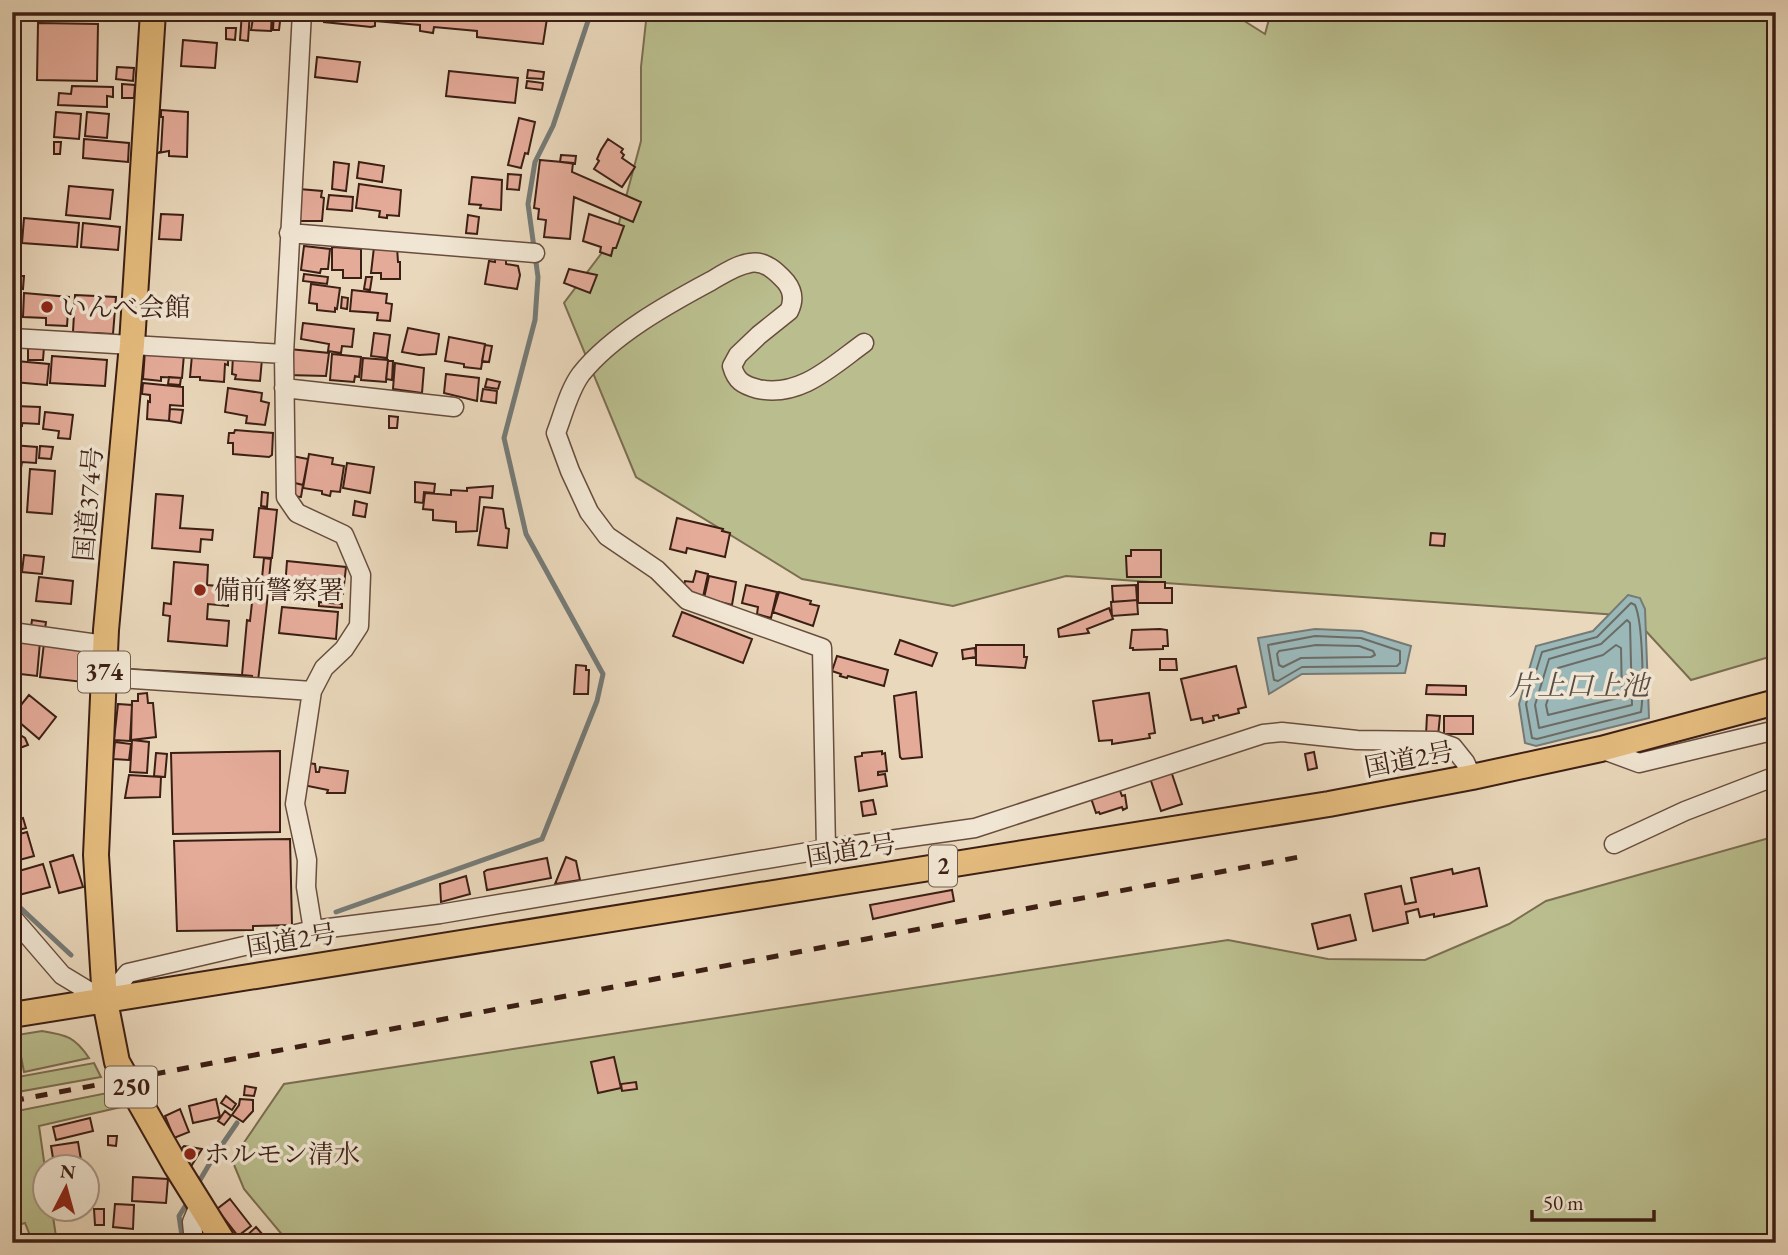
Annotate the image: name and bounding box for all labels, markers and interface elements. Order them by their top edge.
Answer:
place label: いんべ会館 [61,290,190,324]
marker: いんべ会館 [39,299,55,315]
street label: 国道374号 [66,445,110,563]
place label: 備前警察署 [214,573,344,607]
marker: 備前警察署 [192,582,208,598]
road number: 374 [78,652,130,692]
water label: 片上口上池 [1509,667,1652,703]
street label: 国道2号 [1361,734,1457,784]
street label: 国道2号 [804,826,898,874]
road number: 2 [929,846,957,886]
street label: 国道2号 [244,916,338,964]
road number: 250 [105,1066,157,1107]
place label: ホルモン清水 [204,1137,360,1171]
marker: ホルモン清水 [182,1146,198,1162]
north arrow [32,1154,102,1224]
text: N [59,1158,77,1185]
scale bar [1532,1178,1655,1222]
text: 50 m [1543,1189,1584,1216]

